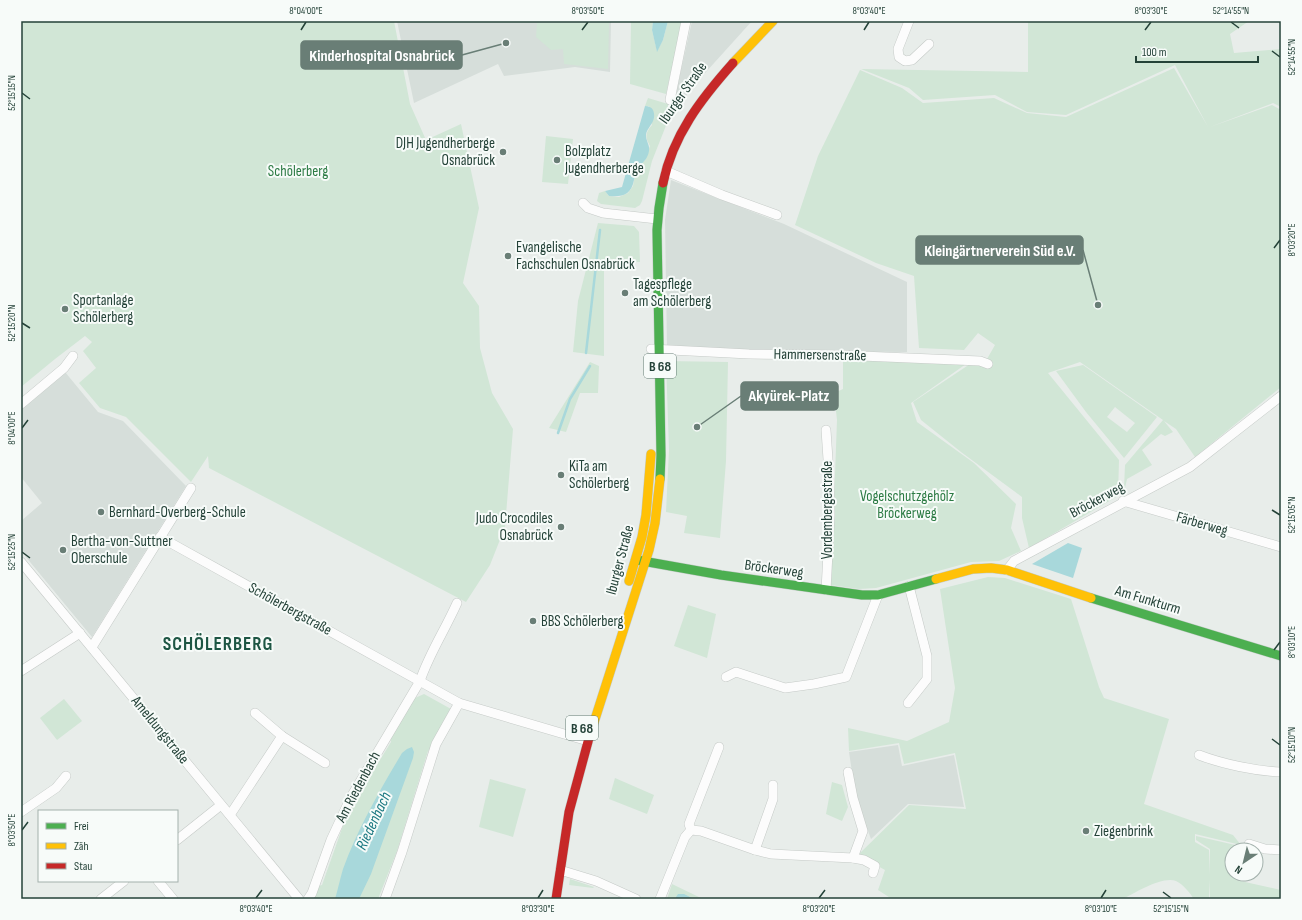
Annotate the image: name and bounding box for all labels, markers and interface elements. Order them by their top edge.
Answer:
text: 8°04'00"E [289,5,323,17]
text: 8°03'50"E [572,5,604,17]
text: 8°03'40"E [852,5,886,17]
text: 8°03'30"E [1134,5,1168,17]
text: 52°14'55"N [1213,5,1249,17]
scale bar [1136,38,1258,64]
text: 52°14'55"N [1286,39,1298,75]
callout: Kinderhospital Osnabrück [301,41,462,69]
text: 100 m [1142,45,1167,60]
text: Kinderhospital Osnabrück [309,47,455,66]
street label: Iburger Straße [655,58,711,128]
text: 52°15'15"N [6,75,18,111]
place label: DJH Jugendherberge Osnabrück [396,134,495,170]
place label: Bolzplatz Jugendherberge [564,142,644,178]
marker: DJH Jugendherberge Osnabrück [498,147,508,157]
marker: Bolzplatz Jugendherberge [552,155,562,165]
park label: Schölerberg [268,162,328,181]
text: 8°03'20"E [1286,224,1298,256]
callout: Kleingärtnerverein Süd e.V. [916,236,1083,264]
place label: Evangelische Fachschulen Osnabrück [516,238,635,274]
text: Kleingärtnerverein Süd e.V. [924,242,1076,261]
marker: Evangelische Fachschulen Osnabrück [503,251,513,261]
place label: Tagespflege am Schölerberg [633,275,711,311]
marker: Tagespflege am Schölerberg [620,288,630,298]
place label: Sportanlage Schölerberg [73,291,134,327]
marker: Sportanlage Schölerberg [60,304,70,314]
text: 52°15'20"N [6,305,18,341]
street label: Hammersenstraße [773,345,867,365]
road number: B 68 [644,354,676,378]
callout: Akyürek-Platz [741,382,838,410]
text: Akyürek-Platz [748,387,829,406]
text: 8°04'00"E [6,411,18,445]
place label: KiTa am Schölerberg [569,457,629,493]
street label: Vordembergestraße [818,461,837,559]
marker: KiTa am Schölerberg [556,470,566,480]
street label: Bröckerweg [1066,478,1128,522]
park label: Vogelschutzgehölz Bröckerweg [860,487,955,523]
text: 52°15'05"N [1286,497,1298,533]
place label: Bernhard-Overberg-Schule [109,503,246,522]
marker: Bernhard-Overberg-Schule [96,507,106,517]
street label: Färberweg [1174,508,1230,540]
place label: Judo Crocodiles Osnabrück [475,509,553,545]
marker: Judo Crocodiles Osnabrück [556,522,566,532]
street label: Iburger Straße [602,523,638,597]
place label: Bertha-von-Suttner Oberschule [71,532,173,568]
text: 52°15'25"N [6,534,18,570]
marker: Bertha-von-Suttner Oberschule [58,545,68,555]
street label: Bröckerweg [743,555,805,583]
street label: Schölerbergstraße [245,578,335,640]
street label: Am Funkturm [1112,581,1183,619]
place label: BBS Schölerberg [541,612,624,631]
marker: BBS Schölerberg [528,616,538,626]
text: 8°03'10"E [1286,626,1298,658]
district label: SCHÖLERBERG [163,633,273,656]
street label: Ameldungstraße [126,691,193,768]
road number: B 68 [566,716,598,740]
text: 52°15'10"N [1286,727,1298,763]
street label: Am Riedenbach [332,749,384,825]
water label: Riedenbach [352,789,396,853]
legend [38,810,178,882]
text: 8°03'50"E [6,814,18,846]
text: Frei [74,819,89,834]
place label: Ziegenbrink [1094,822,1153,841]
marker: Ziegenbrink [1081,826,1091,836]
text: Zäh [74,839,89,854]
north arrow [1224,842,1264,882]
text: Stau [74,859,92,874]
text: N [1232,863,1245,877]
text: 8°03'40"E [239,903,273,915]
text: 8°03'30"E [521,903,555,915]
text: 8°03'20"E [803,903,835,915]
text: 8°03'10"E [1085,903,1117,915]
text: 52°15'15"N [1153,903,1189,915]

